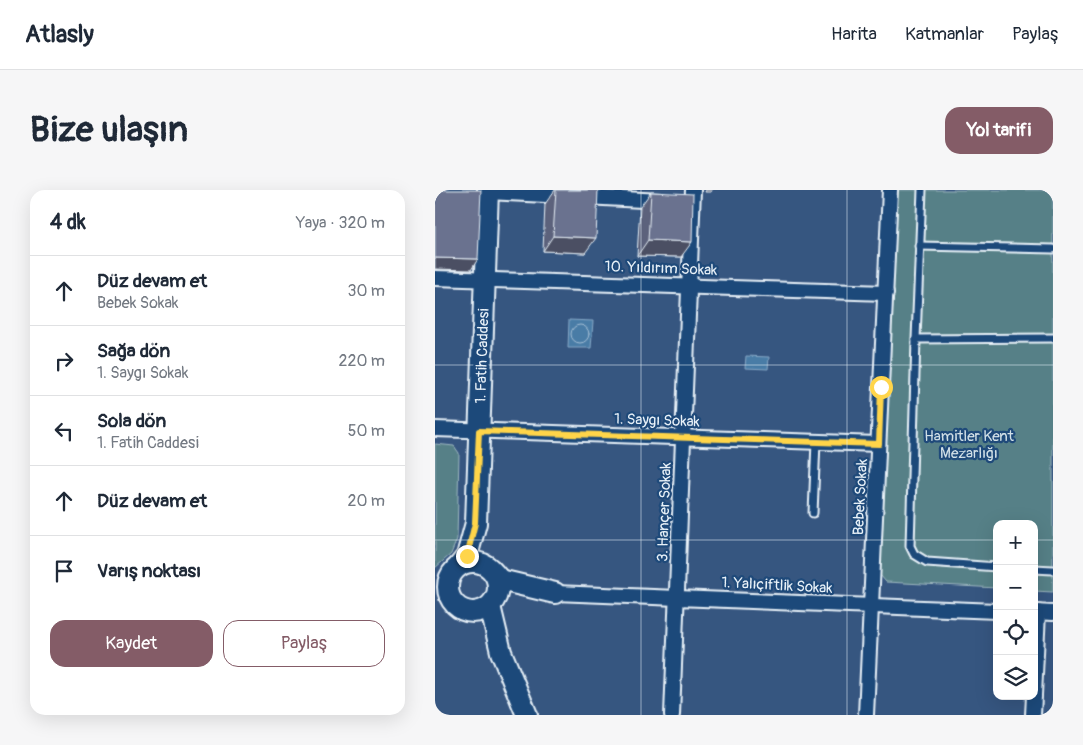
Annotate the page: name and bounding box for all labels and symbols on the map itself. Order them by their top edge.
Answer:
street label: 10. Yıldırım Sokak [604,257,718,280]
street label: 1. Fatih Caddesi [471,308,494,404]
route start [870,376,893,399]
street label: 1. Saygı Sokak [614,410,701,432]
park label: Hamitler Kent Mezarlığı [924,427,1015,463]
street label: Bebek Sokak [849,458,872,536]
street label: 3. Hançer Sokak [653,461,676,562]
route end [456,545,479,568]
street label: 1. Yalıçiftlik Sokak [721,573,834,598]

